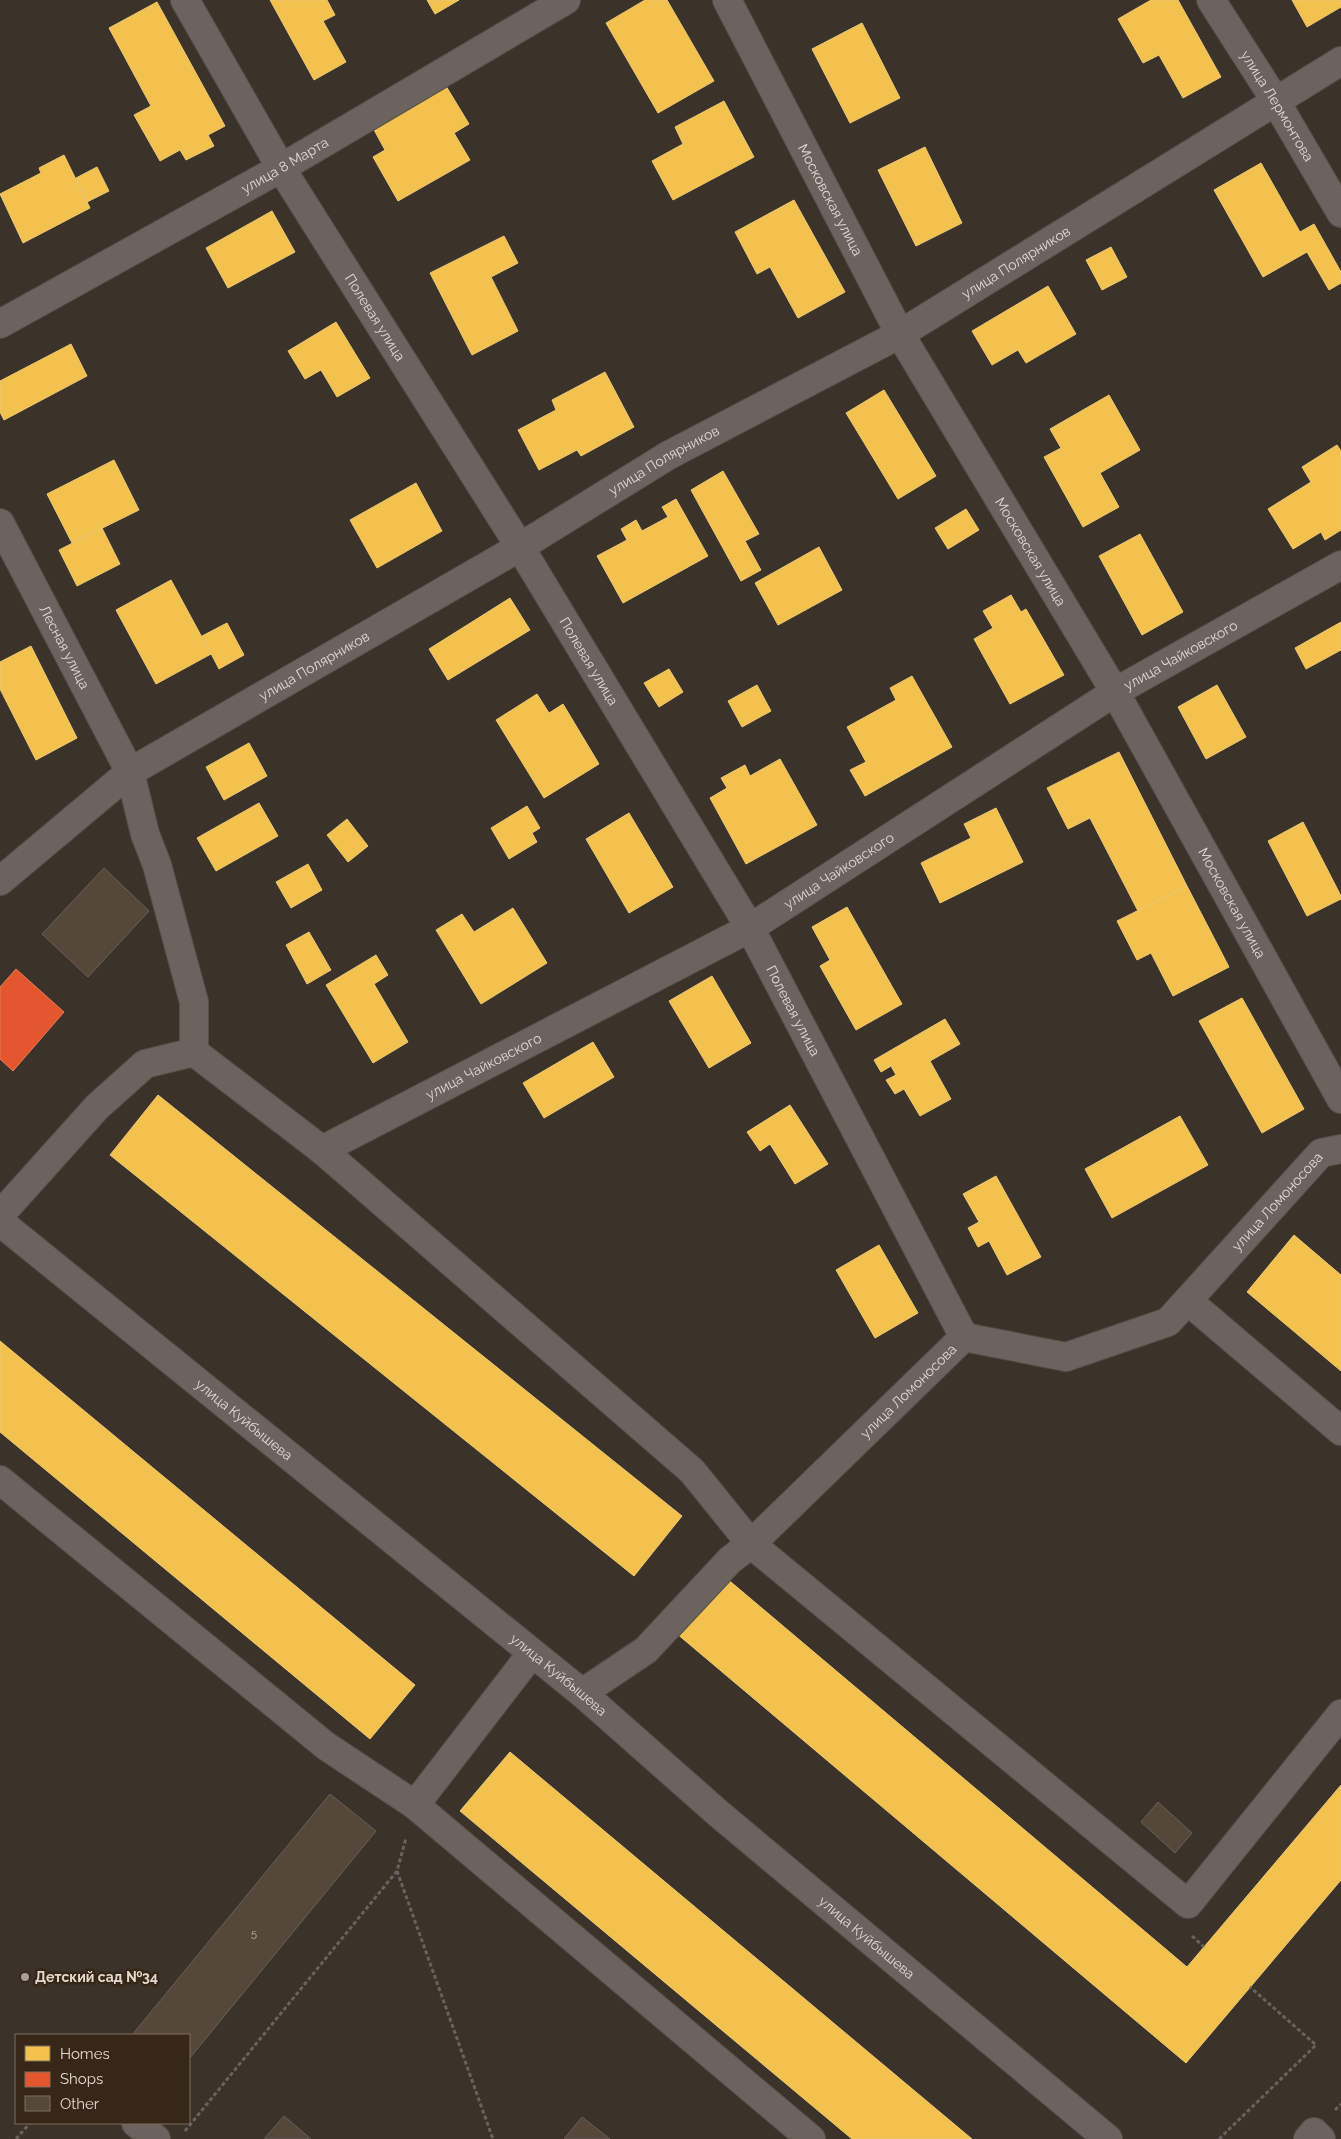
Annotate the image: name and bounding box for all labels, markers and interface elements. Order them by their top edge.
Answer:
street label: улица Лермонтова [1237,48,1317,164]
street label: улица 8 Марта [238,134,331,197]
street label: Московская улица [795,141,866,258]
street label: улица Полярников [959,223,1073,302]
street label: Полевая улица [342,271,409,364]
street label: улица Полярников [606,422,722,498]
street label: Московская улица [992,495,1069,609]
street label: Лесная улица [36,603,93,692]
street label: Полевая улица [556,614,622,708]
street label: улица Чайковского [1121,617,1240,693]
street label: улица Полярников [256,628,372,704]
street label: улица Чайковского [781,829,897,912]
street label: Московская улица [1195,845,1269,961]
street label: Полевая улица [763,963,824,1059]
street label: улица Чайковского [423,1030,544,1103]
street label: улица Ломоносова [1228,1149,1326,1254]
street label: улица Ломоносова [857,1341,960,1441]
street label: улица Куйбышева [192,1376,296,1464]
street label: улица Куйбышева [507,1630,610,1719]
street label: улица Куйбышева [816,1893,918,1982]
house number: 5 [251,1927,257,1940]
place label: Детский сад №34 [35,1969,158,1985]
marker: Детский сад №34 [19,1971,31,1983]
legend [15,2034,190,2124]
text: Homes [60,2045,110,2063]
text: Shops [60,2070,103,2088]
text: Other [60,2095,100,2113]

